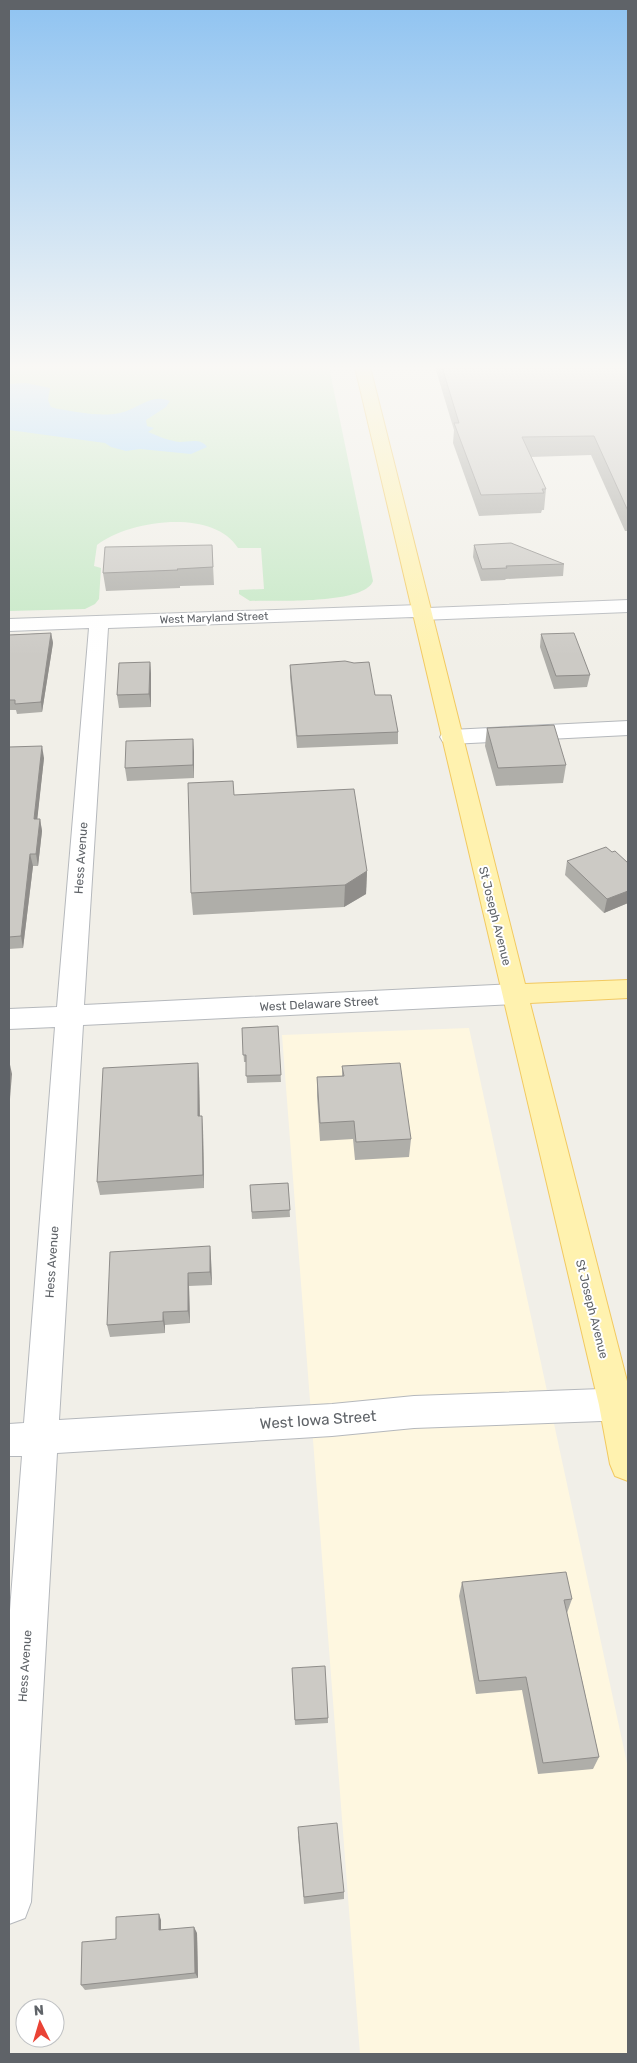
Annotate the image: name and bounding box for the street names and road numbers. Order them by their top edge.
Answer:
street label: West Maryland Street [159,610,269,626]
street label: Hess Avenue [71,821,91,894]
street label: St Joseph Avenue [476,865,514,967]
street label: West Delaware Street [259,994,379,1014]
street label: Hess Avenue [42,1225,62,1298]
street label: St Joseph Avenue [573,1258,611,1360]
street label: West Iowa Street [259,1407,377,1433]
street label: Hess Avenue [15,1629,35,1702]

